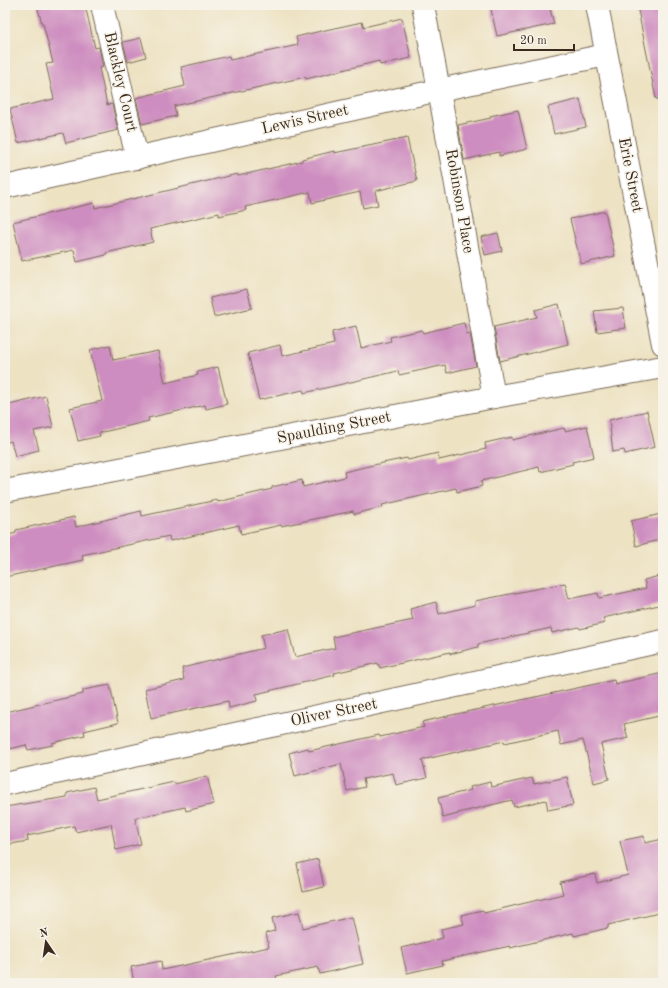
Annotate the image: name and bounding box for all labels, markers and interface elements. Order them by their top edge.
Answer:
scale bar [514,26,574,52]
street label: Blackley Court [101,30,139,134]
text: 20 m [520,35,547,47]
street label: Lewis Street [260,102,350,138]
street label: Erie Street [615,136,645,214]
street label: Robinson Place [442,147,476,255]
street label: Spaulding Street [276,409,393,447]
street label: Oliver Street [289,696,379,730]
north arrow [26,922,66,962]
text: N [39,927,50,940]

